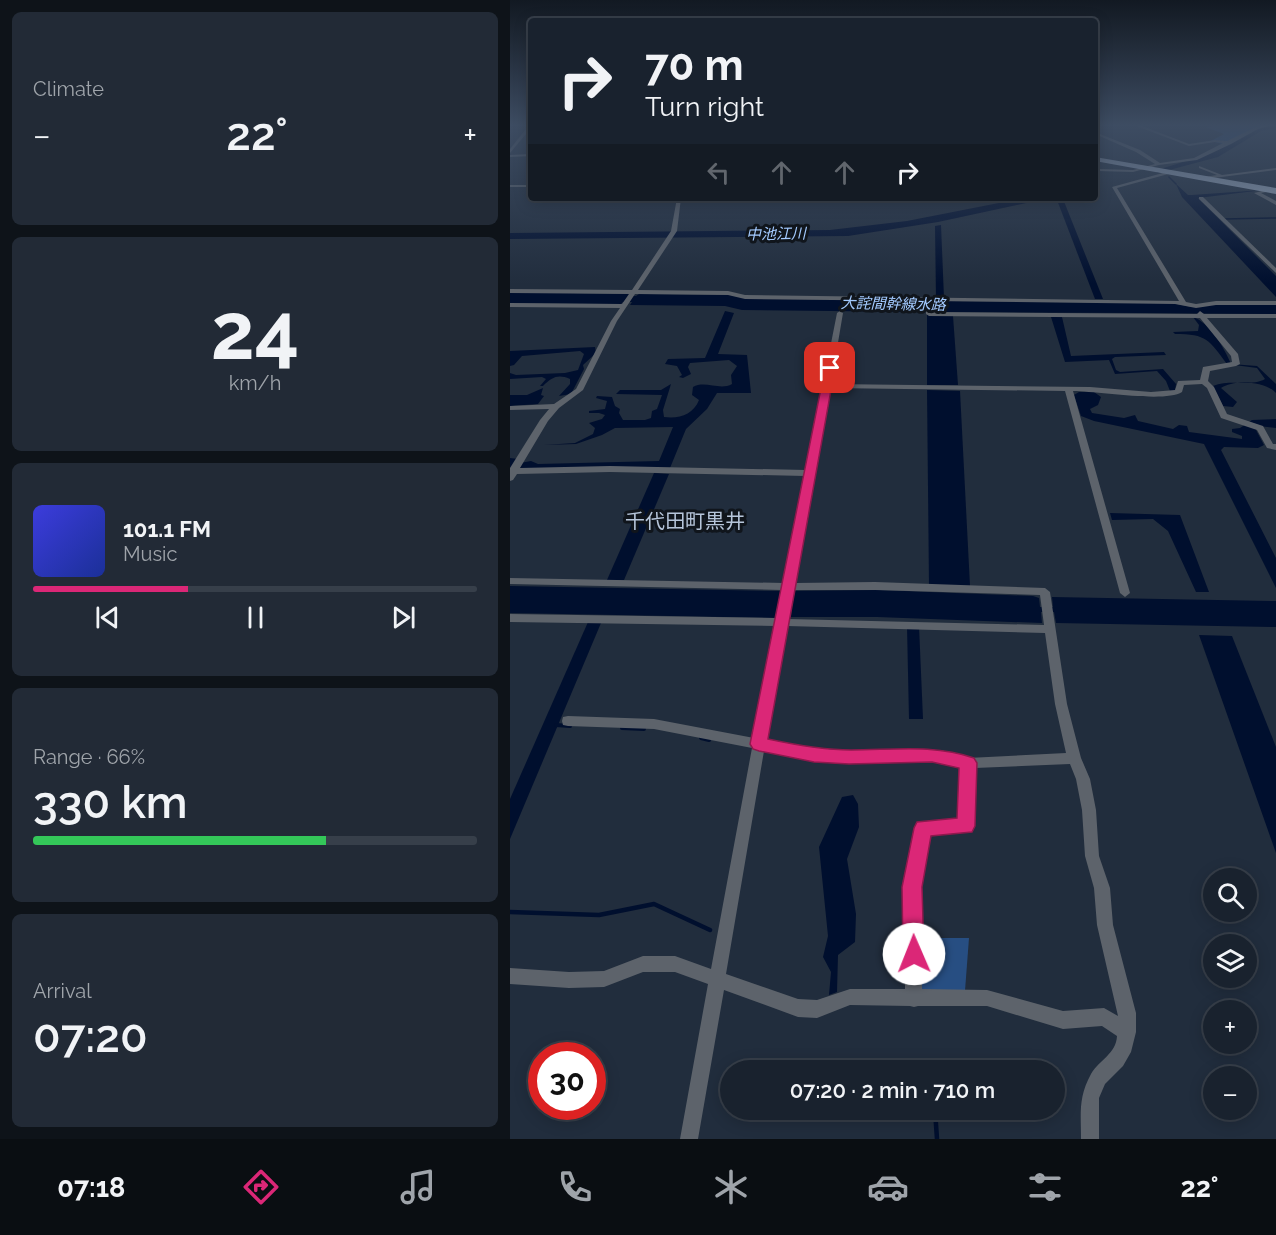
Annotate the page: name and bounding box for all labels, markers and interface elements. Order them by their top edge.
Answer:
text: 70 m [645,41,744,90]
icon: right [546,42,624,120]
text: Climate [33,77,104,101]
text: Turn right [645,91,764,122]
text: 22° [226,108,288,161]
text: − [33,116,51,155]
text: + [463,116,477,155]
icon: left [702,156,735,189]
icon: ahead [765,156,798,189]
icon: ahead [828,156,861,189]
icon: right [891,156,924,189]
water label: 中池江川 [746,224,808,244]
text: 24 [211,286,299,377]
water label: 大詫間幹線水路 [840,294,948,314]
pin [804,342,855,393]
icon: arrive [813,351,846,384]
text: km/h [229,371,281,395]
district label: 千代田町黒井 [625,509,745,533]
text: 101.1 FM [123,516,211,542]
text: Music [123,542,177,566]
icon: previous [91,601,124,634]
icon: pause [239,601,272,634]
icon: next [387,601,420,634]
text: Range · 66% [33,745,145,769]
text: 330 km [33,776,188,829]
map controls [1203,868,1257,1120]
button: search [1203,868,1257,922]
position arrow [882,922,946,986]
button: layers [1203,934,1257,988]
text: Arrival [33,979,92,1003]
button: + [1203,1000,1257,1054]
text: 07:20 [33,1010,148,1063]
speed limit sign: 30 [528,1042,606,1120]
button: − [1203,1066,1257,1120]
text: 07:20 · 2 min · 710 m [790,1077,995,1103]
icon: directions [240,1166,282,1208]
icon: music [397,1166,439,1208]
icon: phone [554,1166,596,1208]
icon: climate [710,1166,752,1208]
icon: car [867,1166,909,1208]
icon: filters [1024,1166,1066,1208]
text: 07:18 [57,1172,125,1203]
text: 22° [1181,1172,1219,1203]

